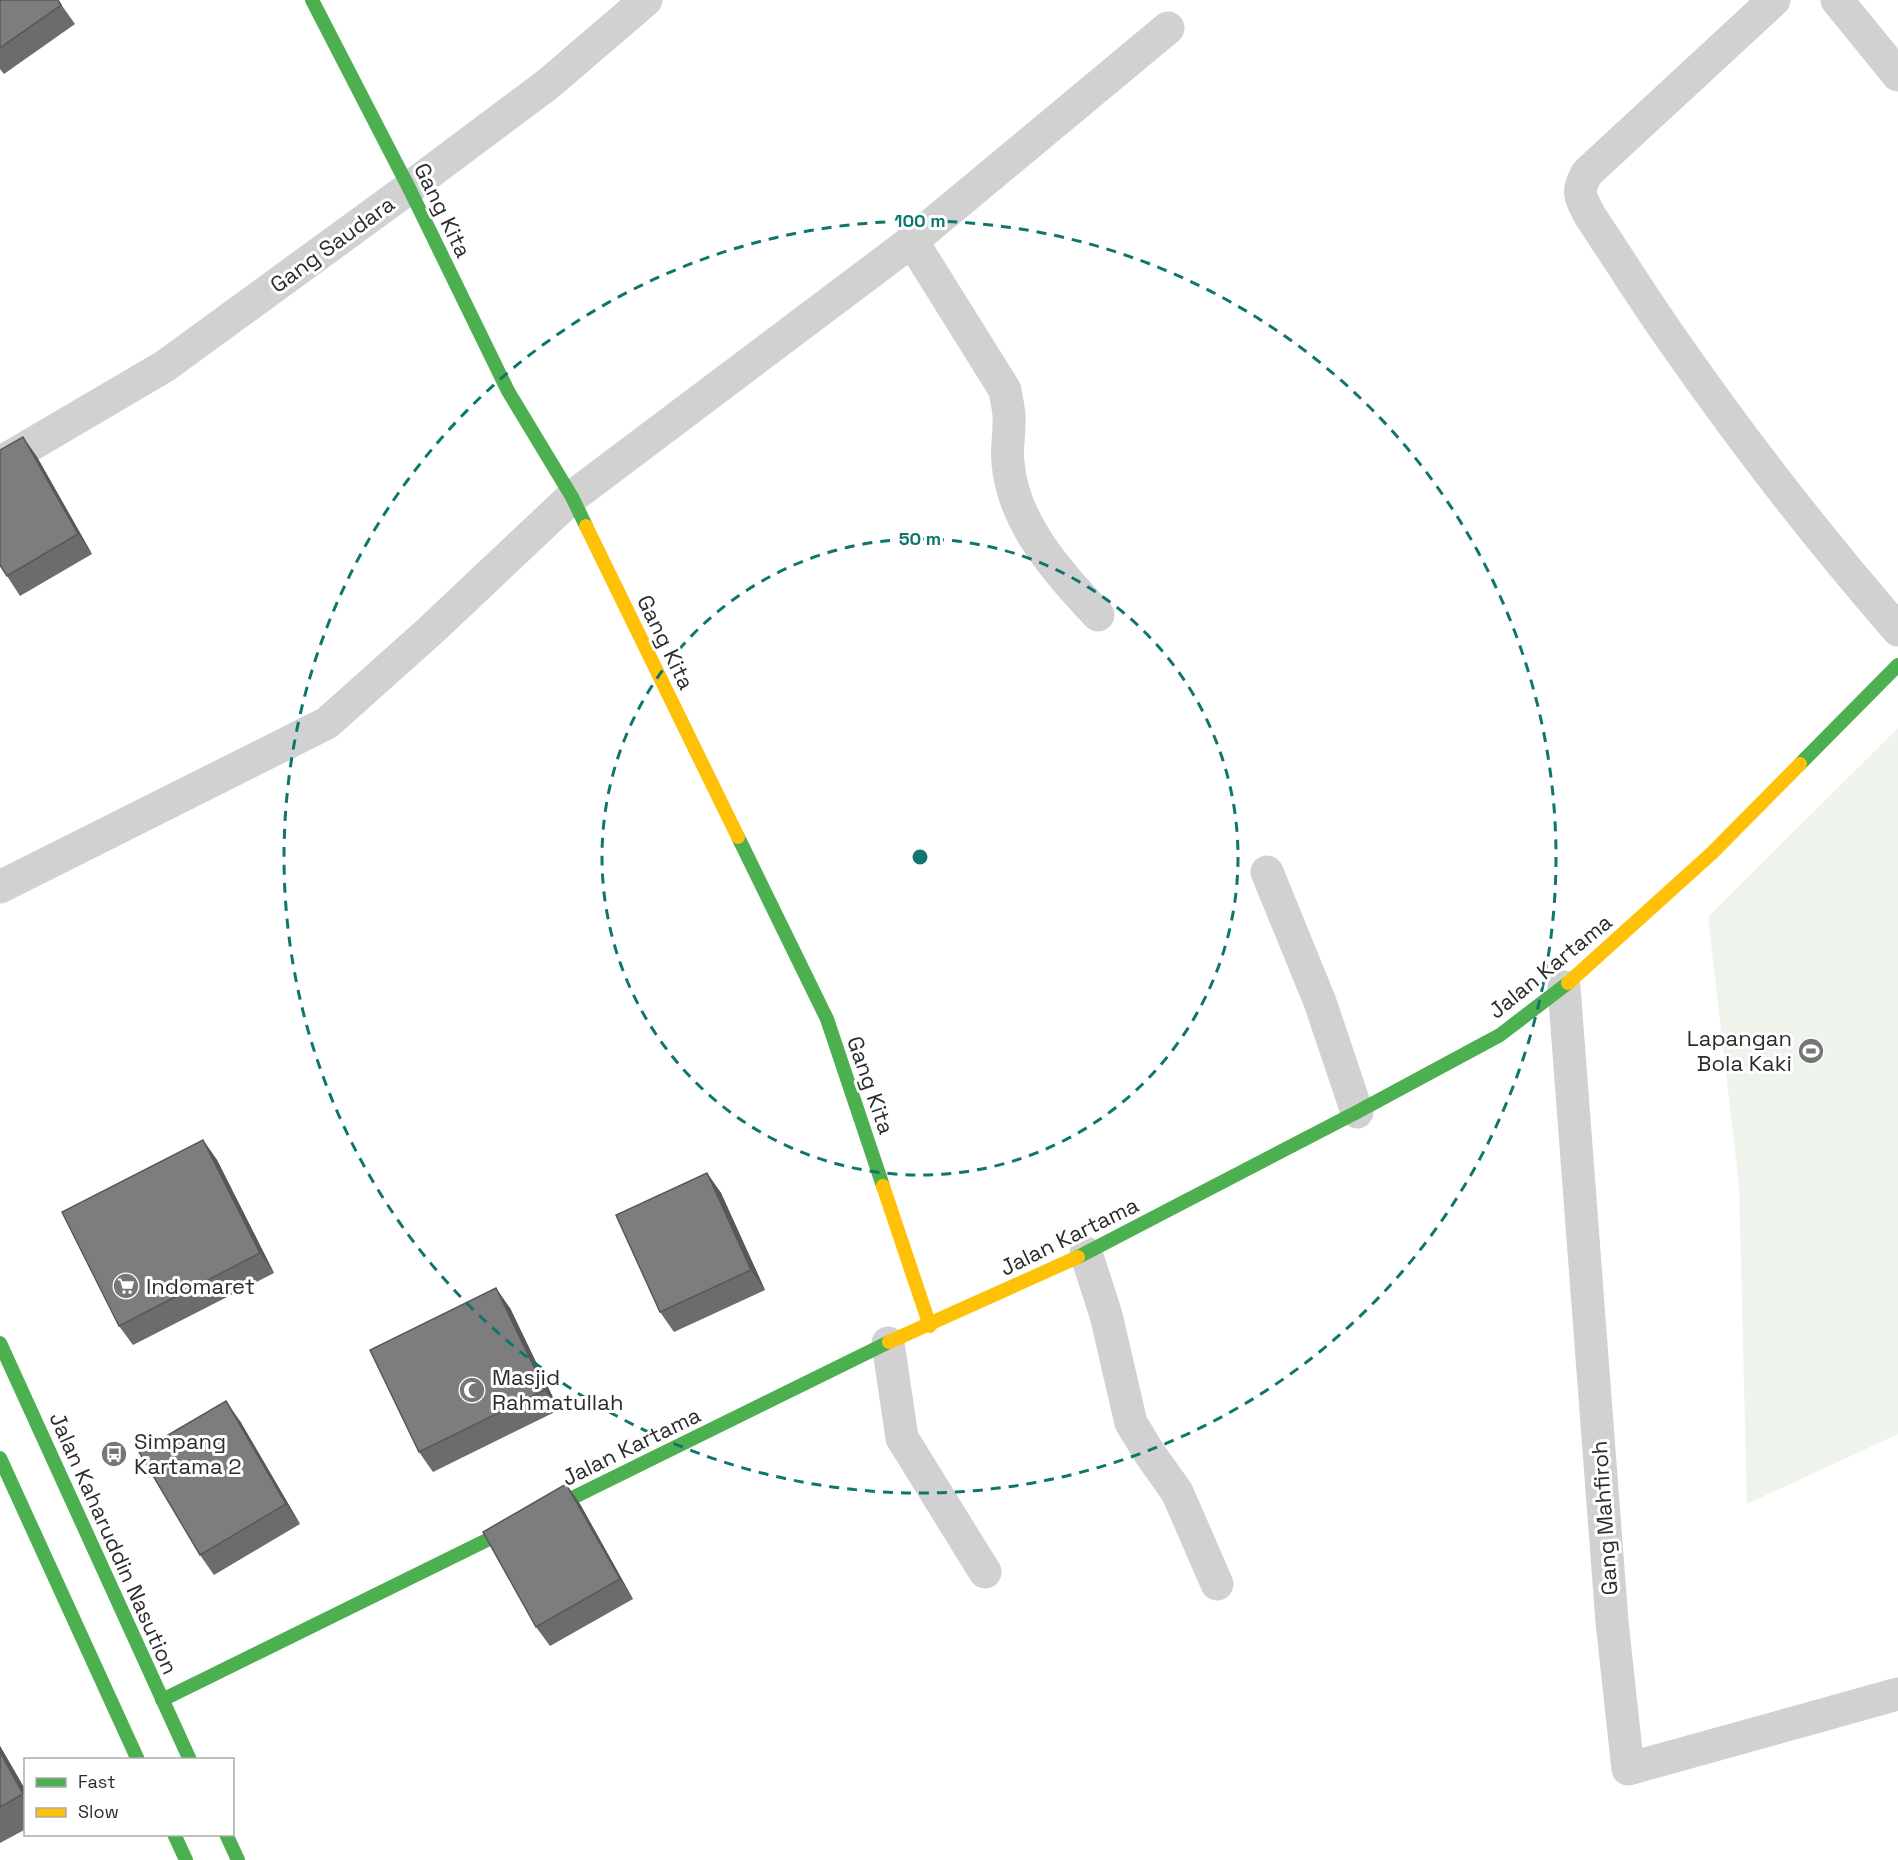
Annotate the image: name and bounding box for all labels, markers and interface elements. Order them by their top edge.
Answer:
street label: Gang Kita [408,158,478,262]
street label: Gang Saudara [264,189,400,299]
text: 100 m [894,209,946,232]
text: 50 m [899,527,941,550]
street label: Gang Kita [631,590,701,694]
centre of rings [910,847,930,867]
street label: Jalan Kartama [1483,907,1618,1024]
place label: Lapangan Bola Kaki [1687,1024,1792,1077]
street label: Gang Kita [841,1032,901,1138]
sports icon: Lapangan Bola Kaki [1796,1036,1826,1066]
street label: Jalan Kartama [995,1190,1143,1282]
supermarket icon: Indomaret [111,1271,141,1301]
place label: Indomaret [146,1272,255,1300]
place label: Masjid Rahmatullah [492,1363,623,1416]
mosque icon: Masjid Rahmatullah [457,1375,487,1405]
street label: Jalan Kartama [557,1400,705,1492]
street label: Jalan Kaharuddin Nasution [43,1408,185,1678]
place label: Simpang Kartama 2 [134,1427,242,1480]
bus stop icon: Simpang Kartama 2 [99,1439,129,1469]
street label: Gang Mahfiroh [1585,1440,1623,1596]
legend [24,1758,234,1836]
text: Fast [78,1770,115,1793]
text: Slow [78,1800,119,1823]

